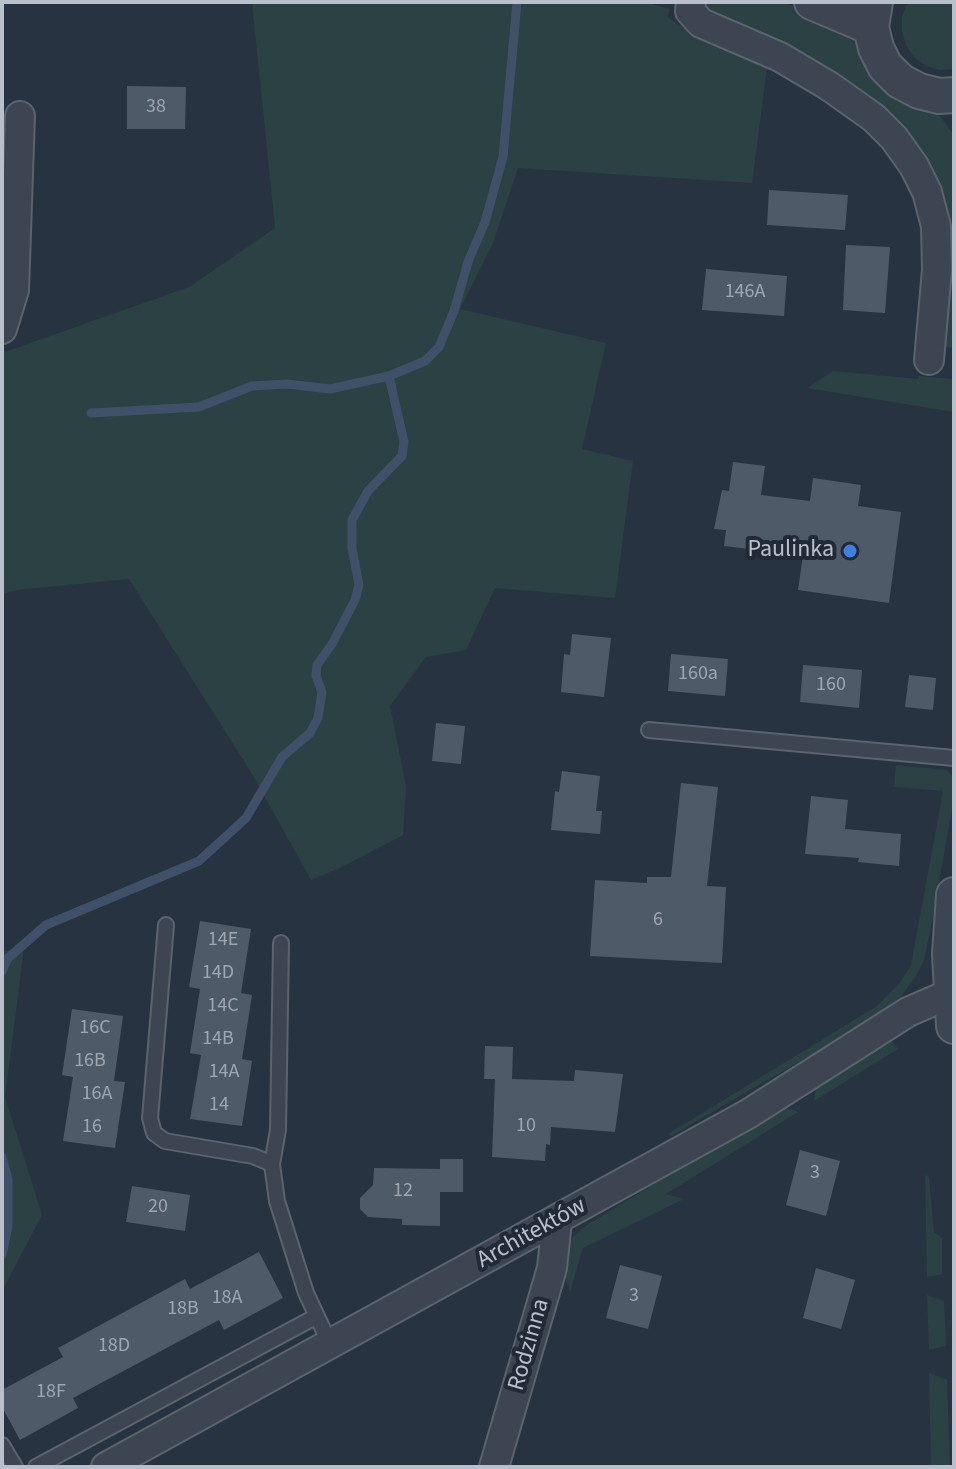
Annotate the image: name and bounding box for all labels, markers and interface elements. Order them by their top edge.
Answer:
house number: 38 [146,96,166,120]
house number: 146A [725,281,765,305]
place label: Paulinka [747,537,834,565]
marker: Paulinka [841,542,859,560]
house number: 160a [678,663,718,687]
house number: 160 [816,674,846,698]
house number: 6 [653,909,663,933]
house number: 14E [208,929,238,953]
house number: 14D [202,962,234,986]
house number: 14C [207,995,239,1019]
house number: 16C [79,1017,111,1041]
house number: 14B [202,1028,234,1052]
house number: 16B [74,1050,106,1074]
house number: 14A [209,1061,239,1085]
house number: 16A [82,1083,112,1107]
house number: 14 [209,1094,229,1118]
house number: 10 [516,1115,536,1139]
house number: 16 [82,1116,102,1140]
house number: 3 [810,1162,820,1186]
house number: 12 [393,1180,413,1204]
street label: Architektów [473,1192,591,1276]
house number: 20 [148,1196,168,1220]
house number: 3 [629,1285,639,1309]
house number: 18A [212,1287,242,1311]
street label: Rodzinna [503,1296,557,1394]
house number: 18B [167,1298,199,1322]
house number: 18D [98,1335,130,1359]
house number: 18F [36,1381,66,1405]

